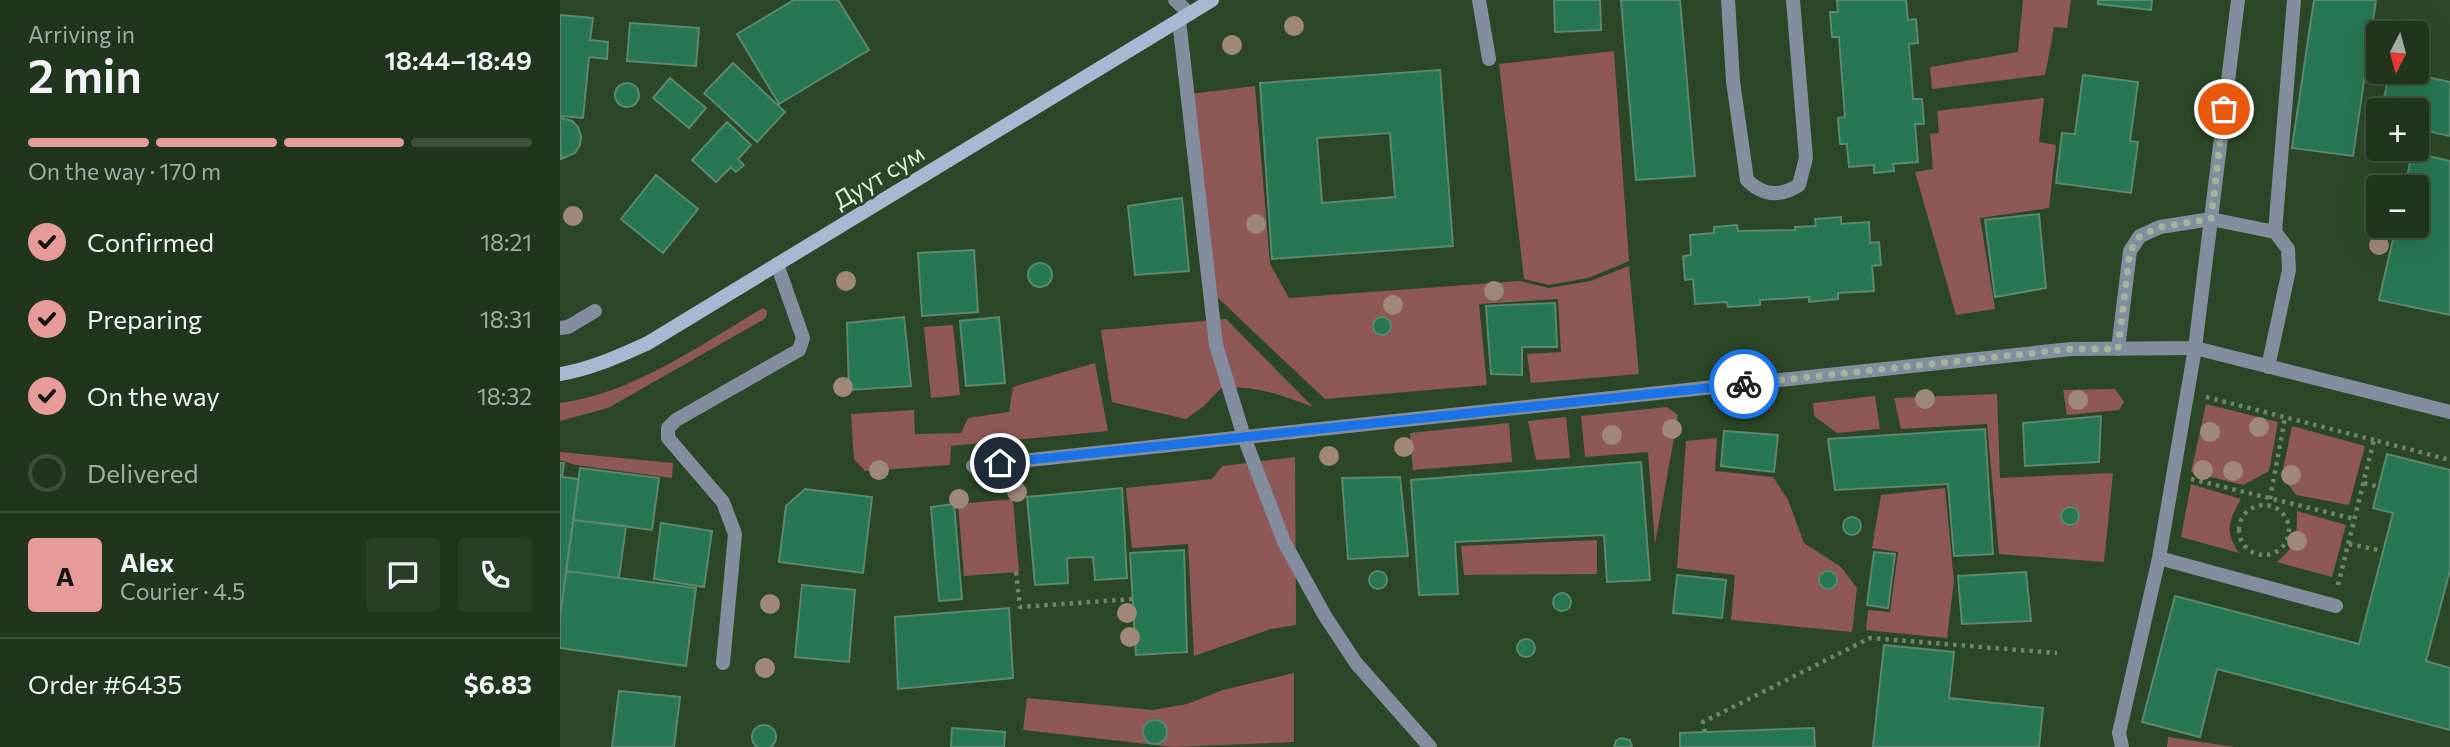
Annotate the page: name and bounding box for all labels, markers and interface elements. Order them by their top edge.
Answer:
text: Arriving in [28,20,135,48]
north arrow [2366,21,2429,84]
map controls [2366,21,2429,238]
text: 18:44–18:49 [384,44,532,75]
text: 2 min [28,46,142,102]
pin [2194,79,2254,139]
icon: bag [2205,90,2243,128]
button: + [2366,98,2429,161]
street label: Дуут сум [827,138,929,214]
text: On the way · 170 m [28,157,221,185]
button: − [2366,175,2429,238]
icon: check [28,223,66,261]
text: Confirmed [87,226,214,257]
text: 18:21 [480,228,532,256]
icon: check [28,300,66,338]
text: Preparing [87,303,202,334]
text: 18:31 [480,305,532,333]
courier [1709,349,1779,419]
icon: bike [1725,365,1763,403]
icon: check [28,377,66,415]
text: On the way [87,380,220,411]
text: 18:32 [477,382,532,410]
pin [970,433,1030,493]
icon: home [981,444,1019,482]
text: Delivered [87,457,198,488]
button: chat [366,538,440,612]
button: phone [458,538,532,612]
text: Alex [120,546,174,577]
text: A [56,560,74,591]
text: Courier · 4.5 [120,577,245,605]
text: Order #6435 [28,668,182,699]
text: $6.83 [464,668,532,699]

